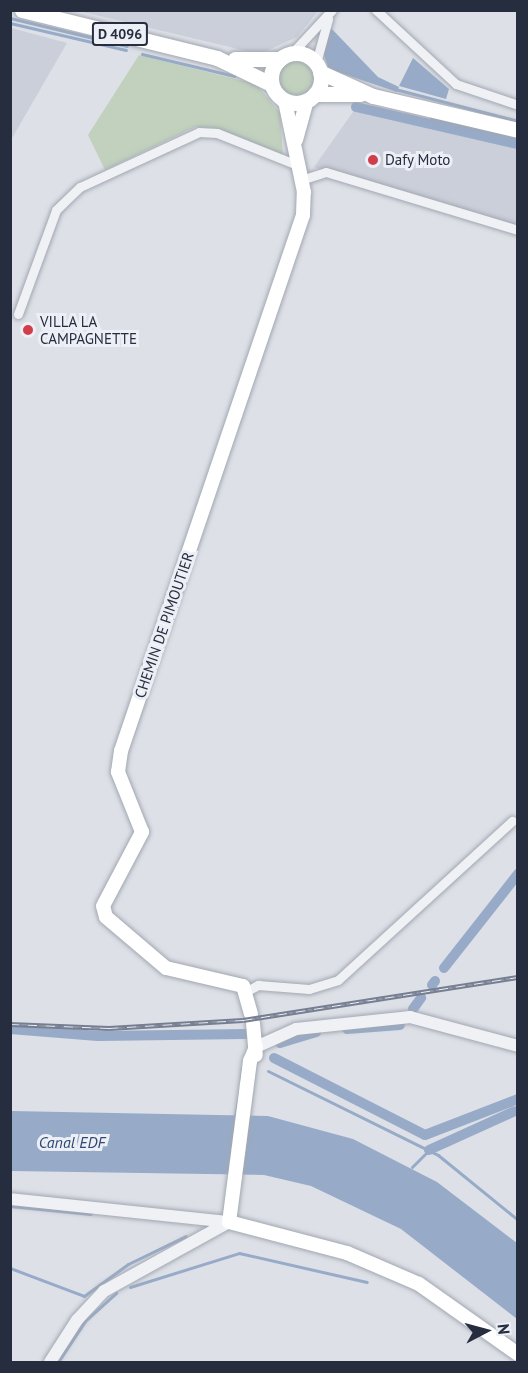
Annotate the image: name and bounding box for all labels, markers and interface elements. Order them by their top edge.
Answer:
road number: D 4096 [92,23,148,45]
place label: Dafy Moto [385,151,451,169]
marker: Dafy Moto [366,153,380,167]
place label: VILLA LA CAMPAGNETTE [40,312,137,347]
marker: VILLA LA CAMPAGNETTE [21,323,35,337]
street label: CHEMIN DE PIMOUTIER [131,550,197,700]
water label: Canal EDF [39,1132,105,1152]
north arrow [456,1301,516,1361]
text: N [493,1323,514,1335]

